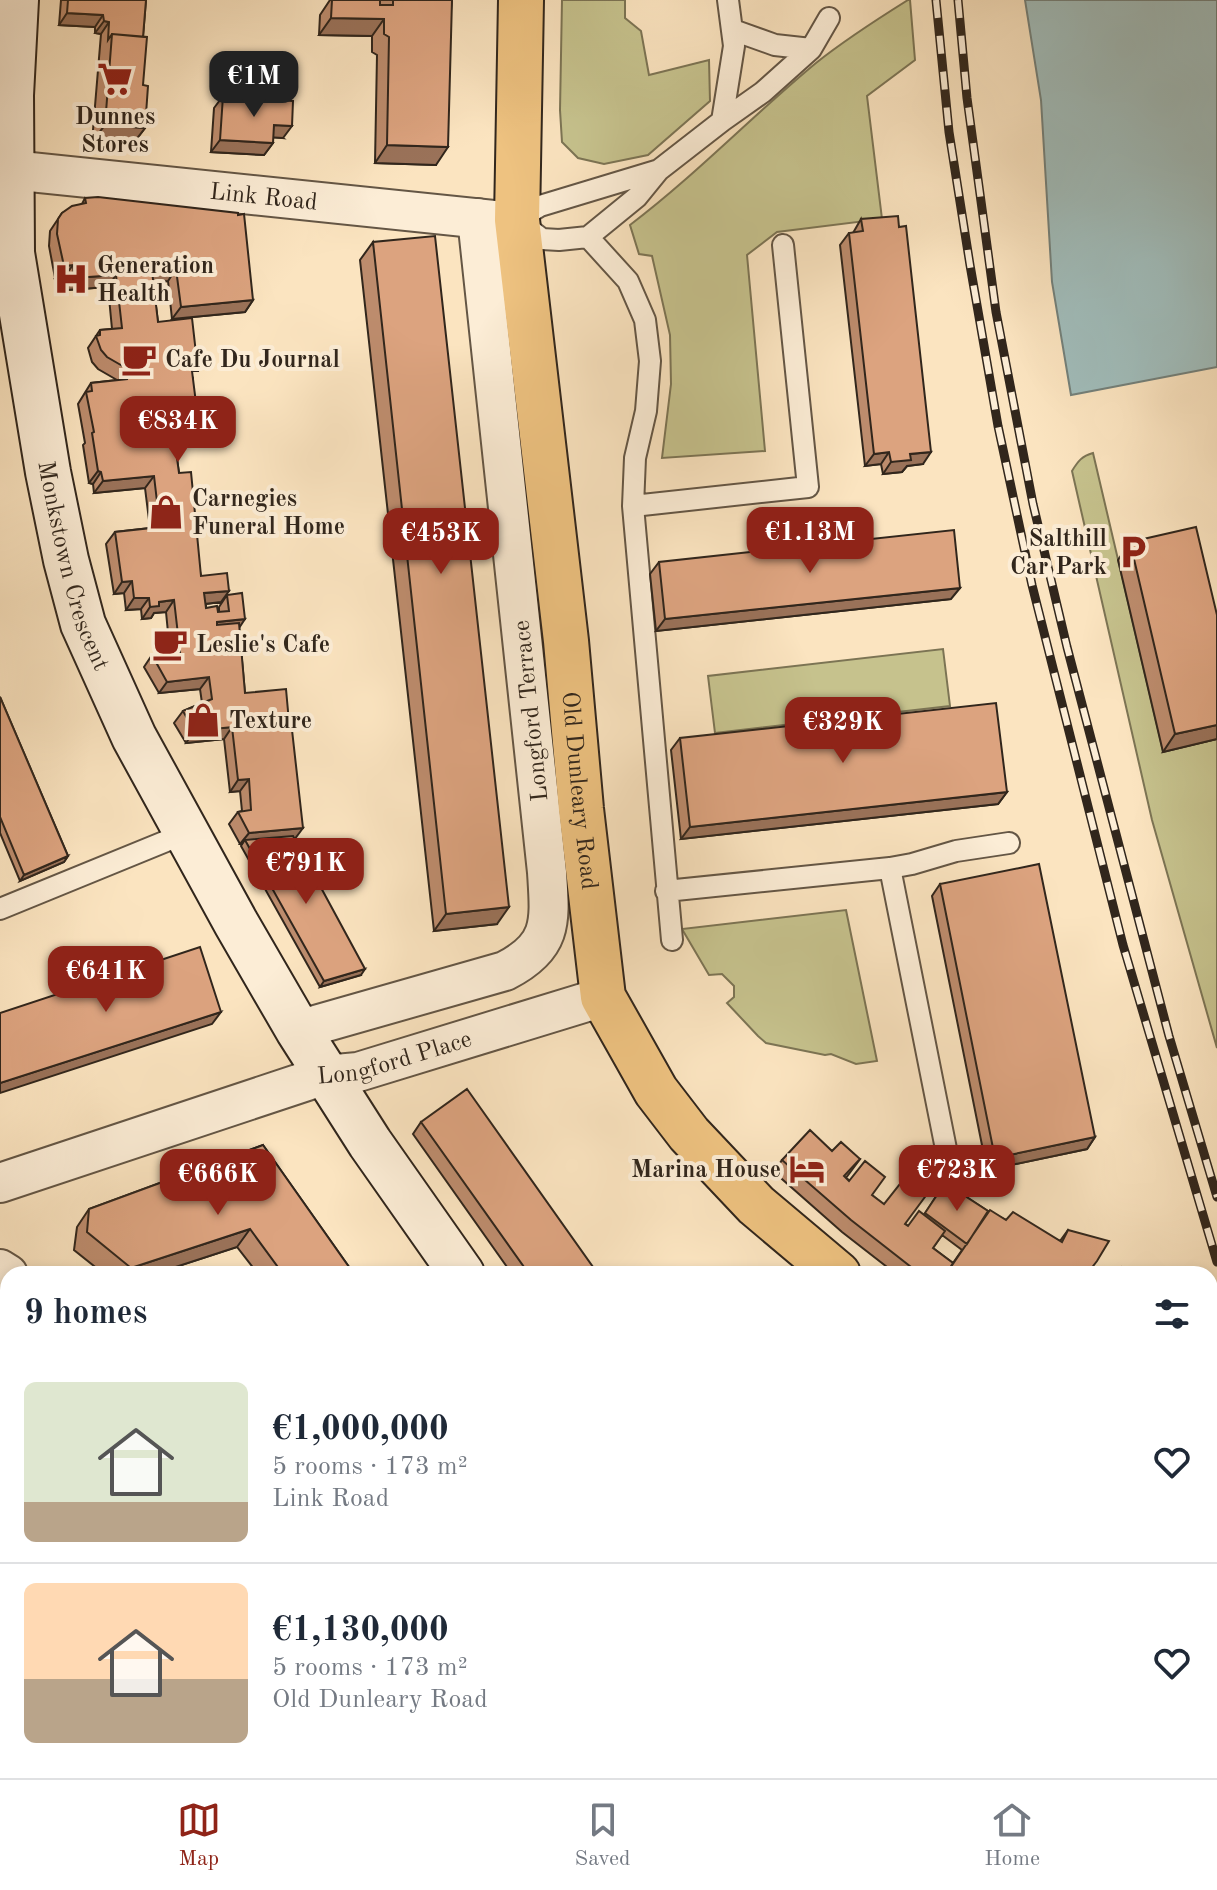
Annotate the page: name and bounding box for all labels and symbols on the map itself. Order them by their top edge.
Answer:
pin: €1M [215,51,293,119]
supermarket icon: Dunnes Stores [96,60,134,98]
place label: Dunnes Stores [75,106,155,158]
street label: Link Road [208,181,319,216]
place label: Generation Health [97,255,214,307]
hospital icon: Generation Health [52,260,90,298]
cafe icon: Cafe Du Journal [120,340,158,378]
place label: Cafe Du Journal [165,349,340,373]
pin: €834K [122,396,234,464]
street label: Monkstown Crescent [32,459,112,675]
place label: Carnegies Funeral Home [192,488,345,540]
shop icon: Carnegies Funeral Home [147,493,185,531]
pin: €1.13M [745,507,875,575]
pin: €453K [385,508,497,576]
place label: Salthill Car Park [1010,528,1107,580]
parking icon: Salthill Car Park [1114,533,1152,571]
street label: Longford Terrace [511,619,553,803]
cafe icon: Leslie's Cafe [151,625,189,663]
place label: Leslie's Cafe [196,634,330,658]
street label: Old Dunleary Road [557,690,600,891]
pin: €329K [787,697,899,765]
shop icon: Texture [184,701,222,739]
place label: Texture [229,710,312,734]
pin: €791K [250,838,362,906]
pin: €641K [50,946,162,1014]
street label: Longford Place [316,1028,475,1090]
pin: €723K [901,1145,1013,1213]
pin: €666K [162,1149,274,1217]
hotel icon: Marina House [788,1150,826,1188]
place label: Marina House [631,1159,781,1183]

